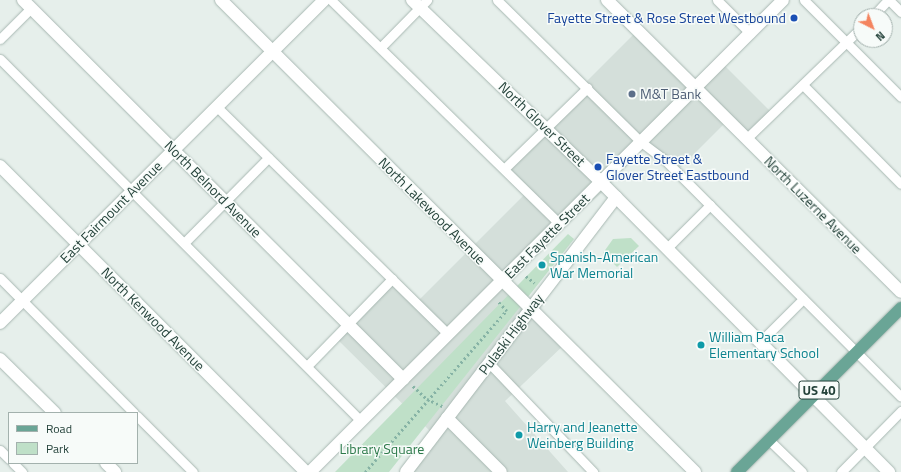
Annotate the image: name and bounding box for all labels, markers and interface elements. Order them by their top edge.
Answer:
north arrow [853,8,893,48]
place label: Fayette Street & Rose Street Westbound [547,10,786,26]
marker: Fayette Street & Rose Street Westbound [789,13,799,23]
text: N [872,28,889,45]
street label: North Glover Street [495,78,589,170]
place label: M&T Bank [640,86,701,102]
marker: M&T Bank [627,89,637,99]
street label: North Belnord Avenue [161,137,265,241]
place label: Fayette Street & Glover Street Eastbound [606,151,749,184]
street label: North Luzerne Avenue [761,153,865,257]
street label: North Lakewood Avenue [375,154,489,268]
street label: East Fairmount Avenue [57,158,165,266]
marker: Fayette Street & Glover Street Eastbound [593,162,603,172]
street label: East Fayette Street [501,190,593,282]
place label: Spanish-American War Memorial [550,249,658,282]
marker: Spanish-American War Memorial [537,260,547,270]
street label: North Kenwood Avenue [98,264,208,374]
street label: Pulaski Highway [475,290,547,378]
place label: William Paca Elementary School [709,329,819,362]
marker: William Paca Elementary School [696,340,706,350]
road number: US 40 [798,379,840,401]
legend [8,412,138,464]
text: Road [46,419,72,438]
place label: Harry and Jeanette Weinberg Building [527,419,638,452]
marker: Harry and Jeanette Weinberg Building [514,430,524,440]
text: Park [46,439,69,458]
park label: Library Square [340,441,424,457]

